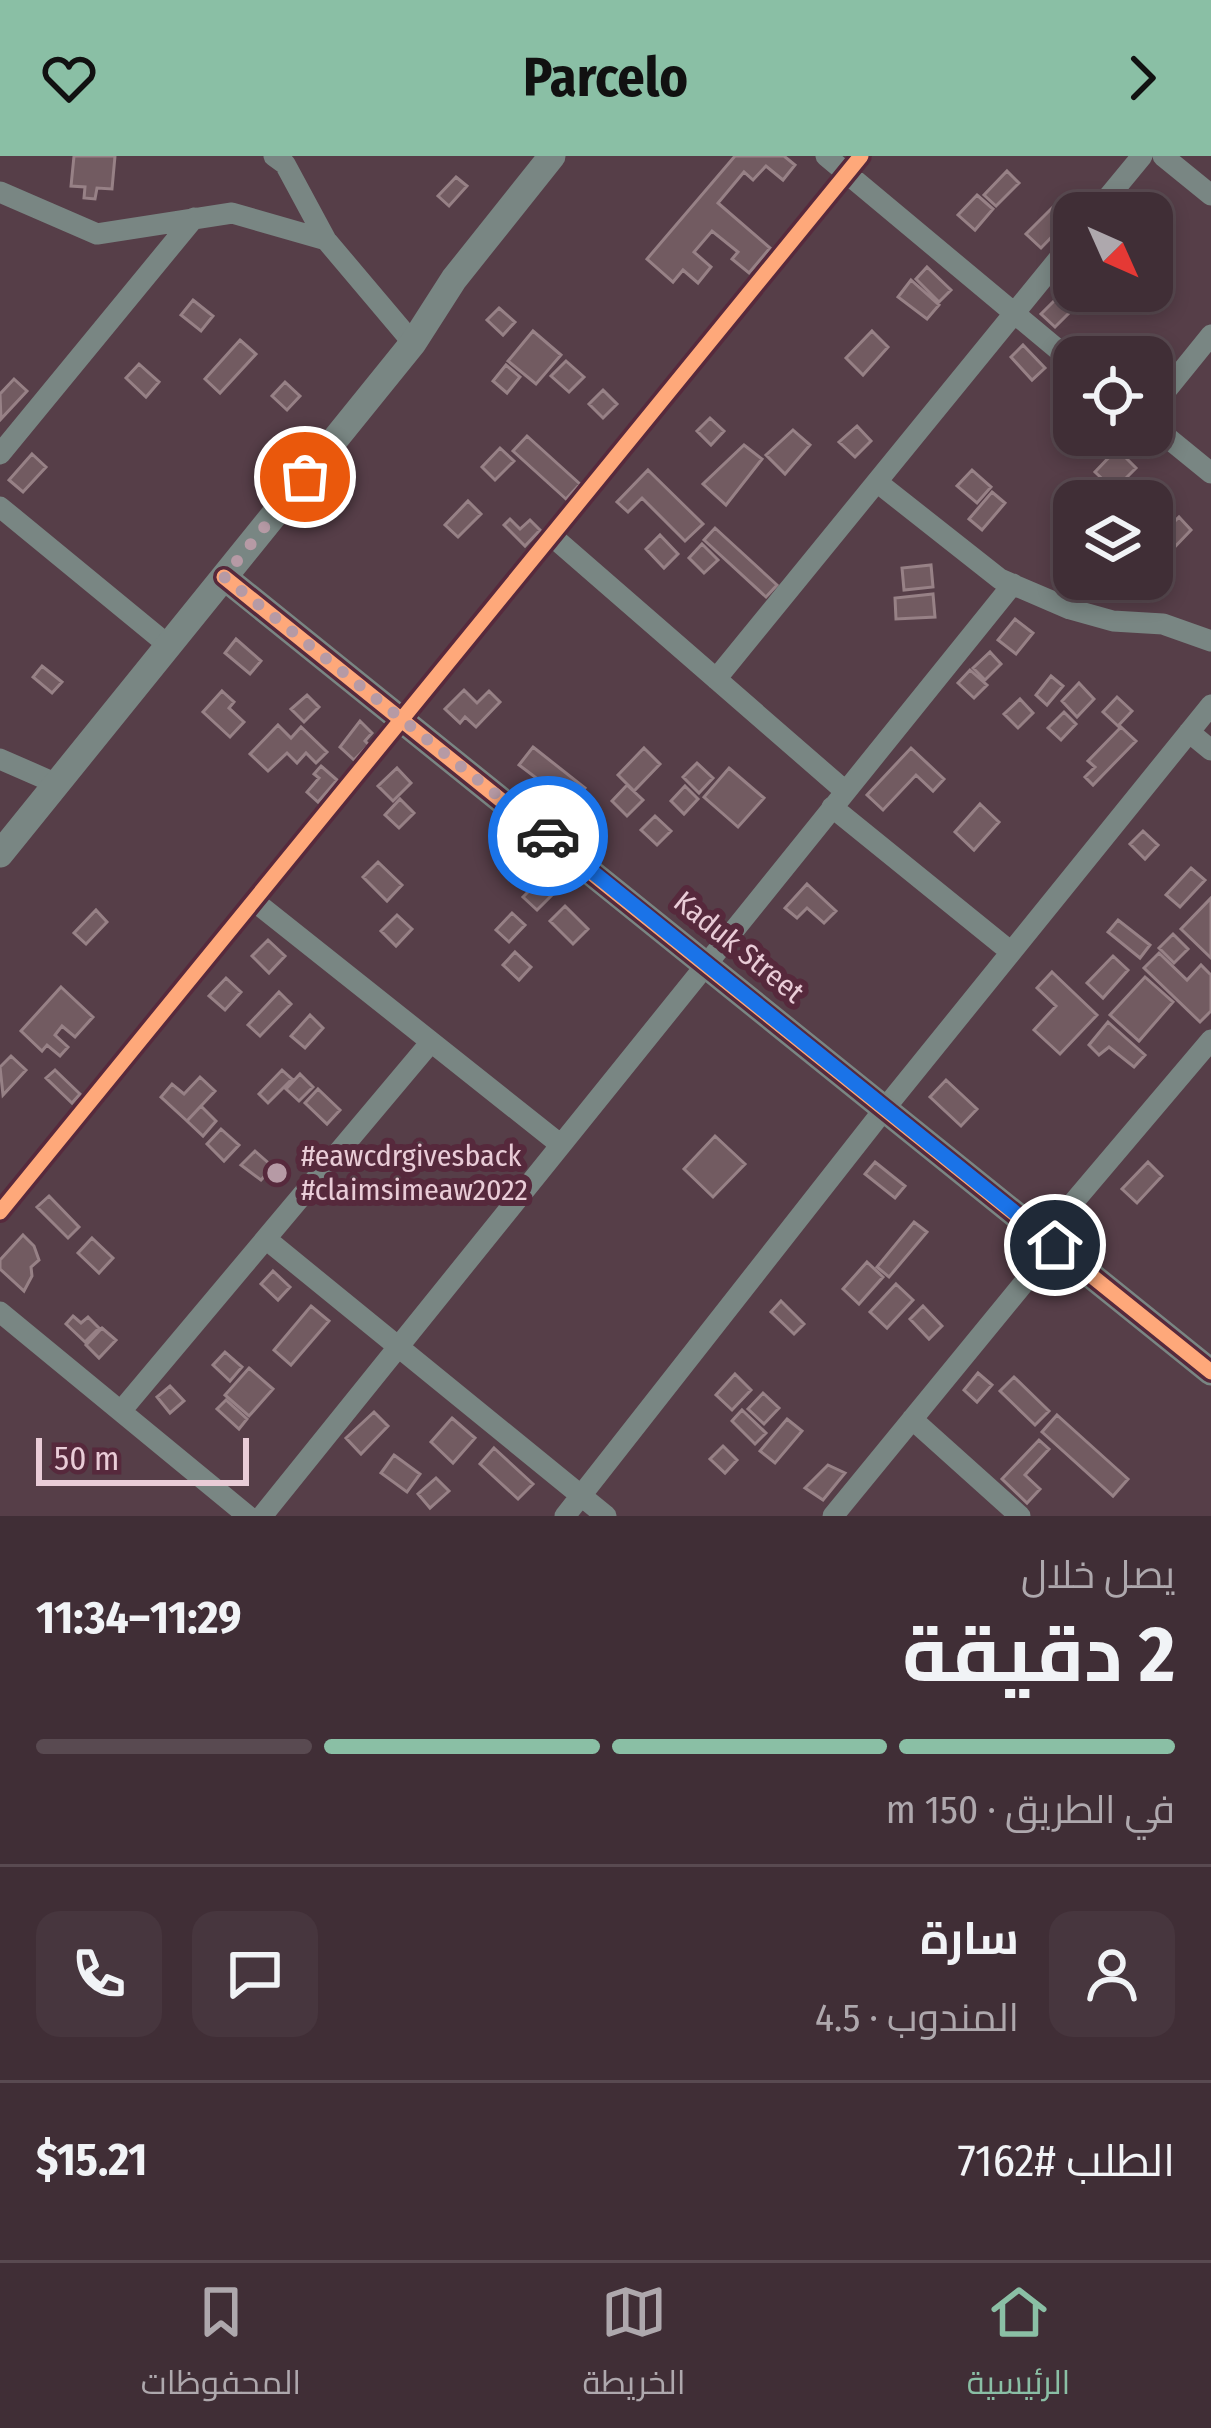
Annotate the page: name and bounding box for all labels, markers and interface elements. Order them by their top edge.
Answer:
icon: heart [36,45,102,111]
icon: forward [1109,45,1175,111]
text: Parcelo [523,46,688,110]
north arrow [1053,192,1173,312]
map controls [1053,192,1173,600]
button: locate [1053,336,1173,456]
pin [254,426,356,528]
icon: bag [272,444,338,510]
button: layers [1053,480,1173,600]
courier [488,776,608,896]
icon: car [515,803,581,869]
street label: Kaduk Street [667,884,811,1010]
place label: #eawcdrgivesback #claimsimeaw2022 [301,1138,528,1208]
marker: #eawcdrgivesback #claimsimeaw2022 [264,1160,290,1186]
pin [1004,1194,1106,1296]
icon: home [1022,1212,1088,1278]
scale bar [36,1432,249,1485]
text: 50 m [54,1439,119,1479]
text: يصل خلال [1021,1552,1175,1598]
text: 11:29–11:34 [36,1591,241,1645]
text: 2 دقيقة [902,1608,1175,1702]
text: في الطريق · 150 m [886,1787,1175,1833]
button: phone [36,1911,162,2037]
button: chat [192,1911,318,2037]
button: person [1049,1911,1175,2037]
text: سارة [920,1912,1019,1966]
text: المندوب · 4.5 [815,1995,1019,2041]
text: $15.21 [36,2133,147,2187]
text: الطلب #7162 [957,2134,1175,2188]
tab: المحفوظات [141,2279,301,2413]
tab: الخريطة [583,2279,686,2413]
tab: الرئيسية [967,2279,1070,2413]

